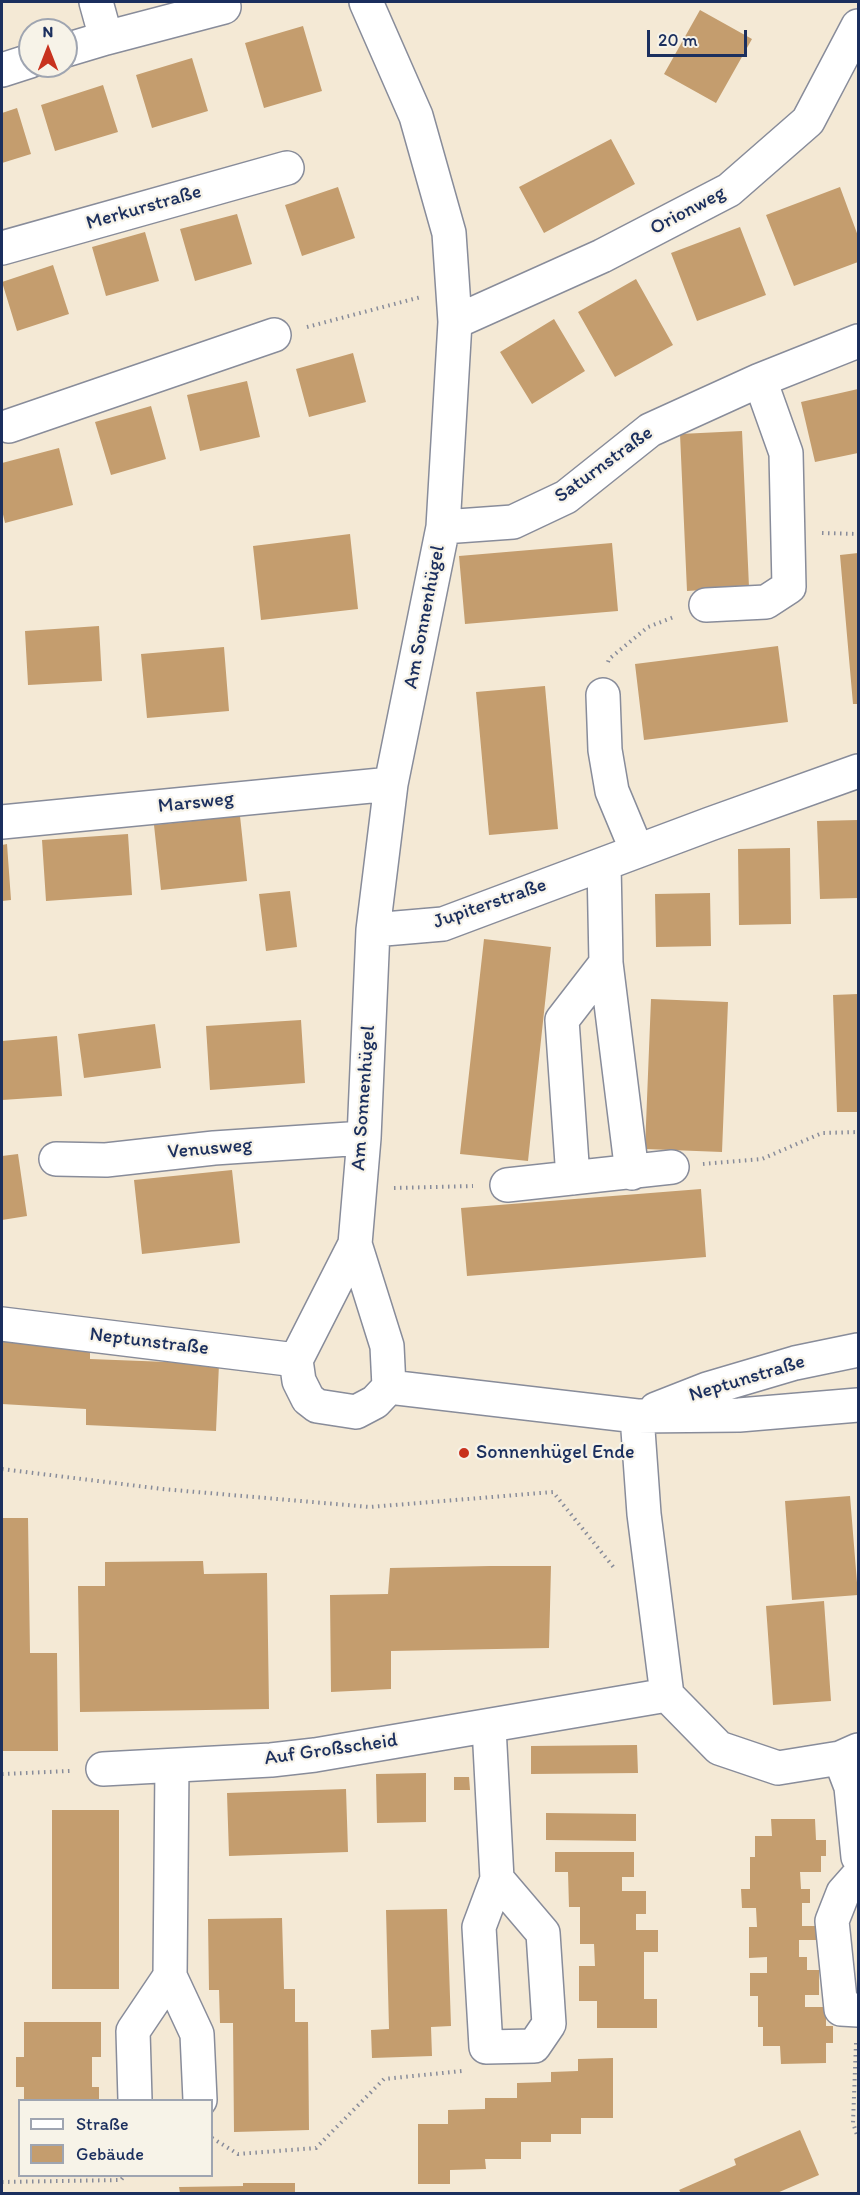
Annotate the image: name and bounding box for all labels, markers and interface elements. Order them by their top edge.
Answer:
north arrow [18,18,78,78]
scale bar [650,18,750,56]
text: N [43,22,53,41]
text: 20 m [658,29,698,51]
street label: Merkurstraße [84,180,204,236]
street label: Orionweg [646,181,730,241]
street label: Saturnstraße [550,421,658,509]
street label: Am Sonnenhügel [399,543,451,691]
street label: Marsweg [157,787,235,819]
street label: Jupiterstraße [430,873,550,935]
street label: Am Sonnenhügel [347,1025,381,1171]
street label: Venusweg [167,1133,253,1165]
street label: Neptunstraße [88,1323,210,1361]
street label: Neptunstraße [686,1350,808,1408]
place label: Sonnenhügel Ende [476,1441,635,1465]
marker: Sonnenhügel Ende [457,1446,471,1460]
street label: Auf Großscheid [263,1729,399,1771]
legend [18,2099,213,2177]
text: Straße [76,2113,129,2135]
text: Gebäude [76,2143,144,2165]

